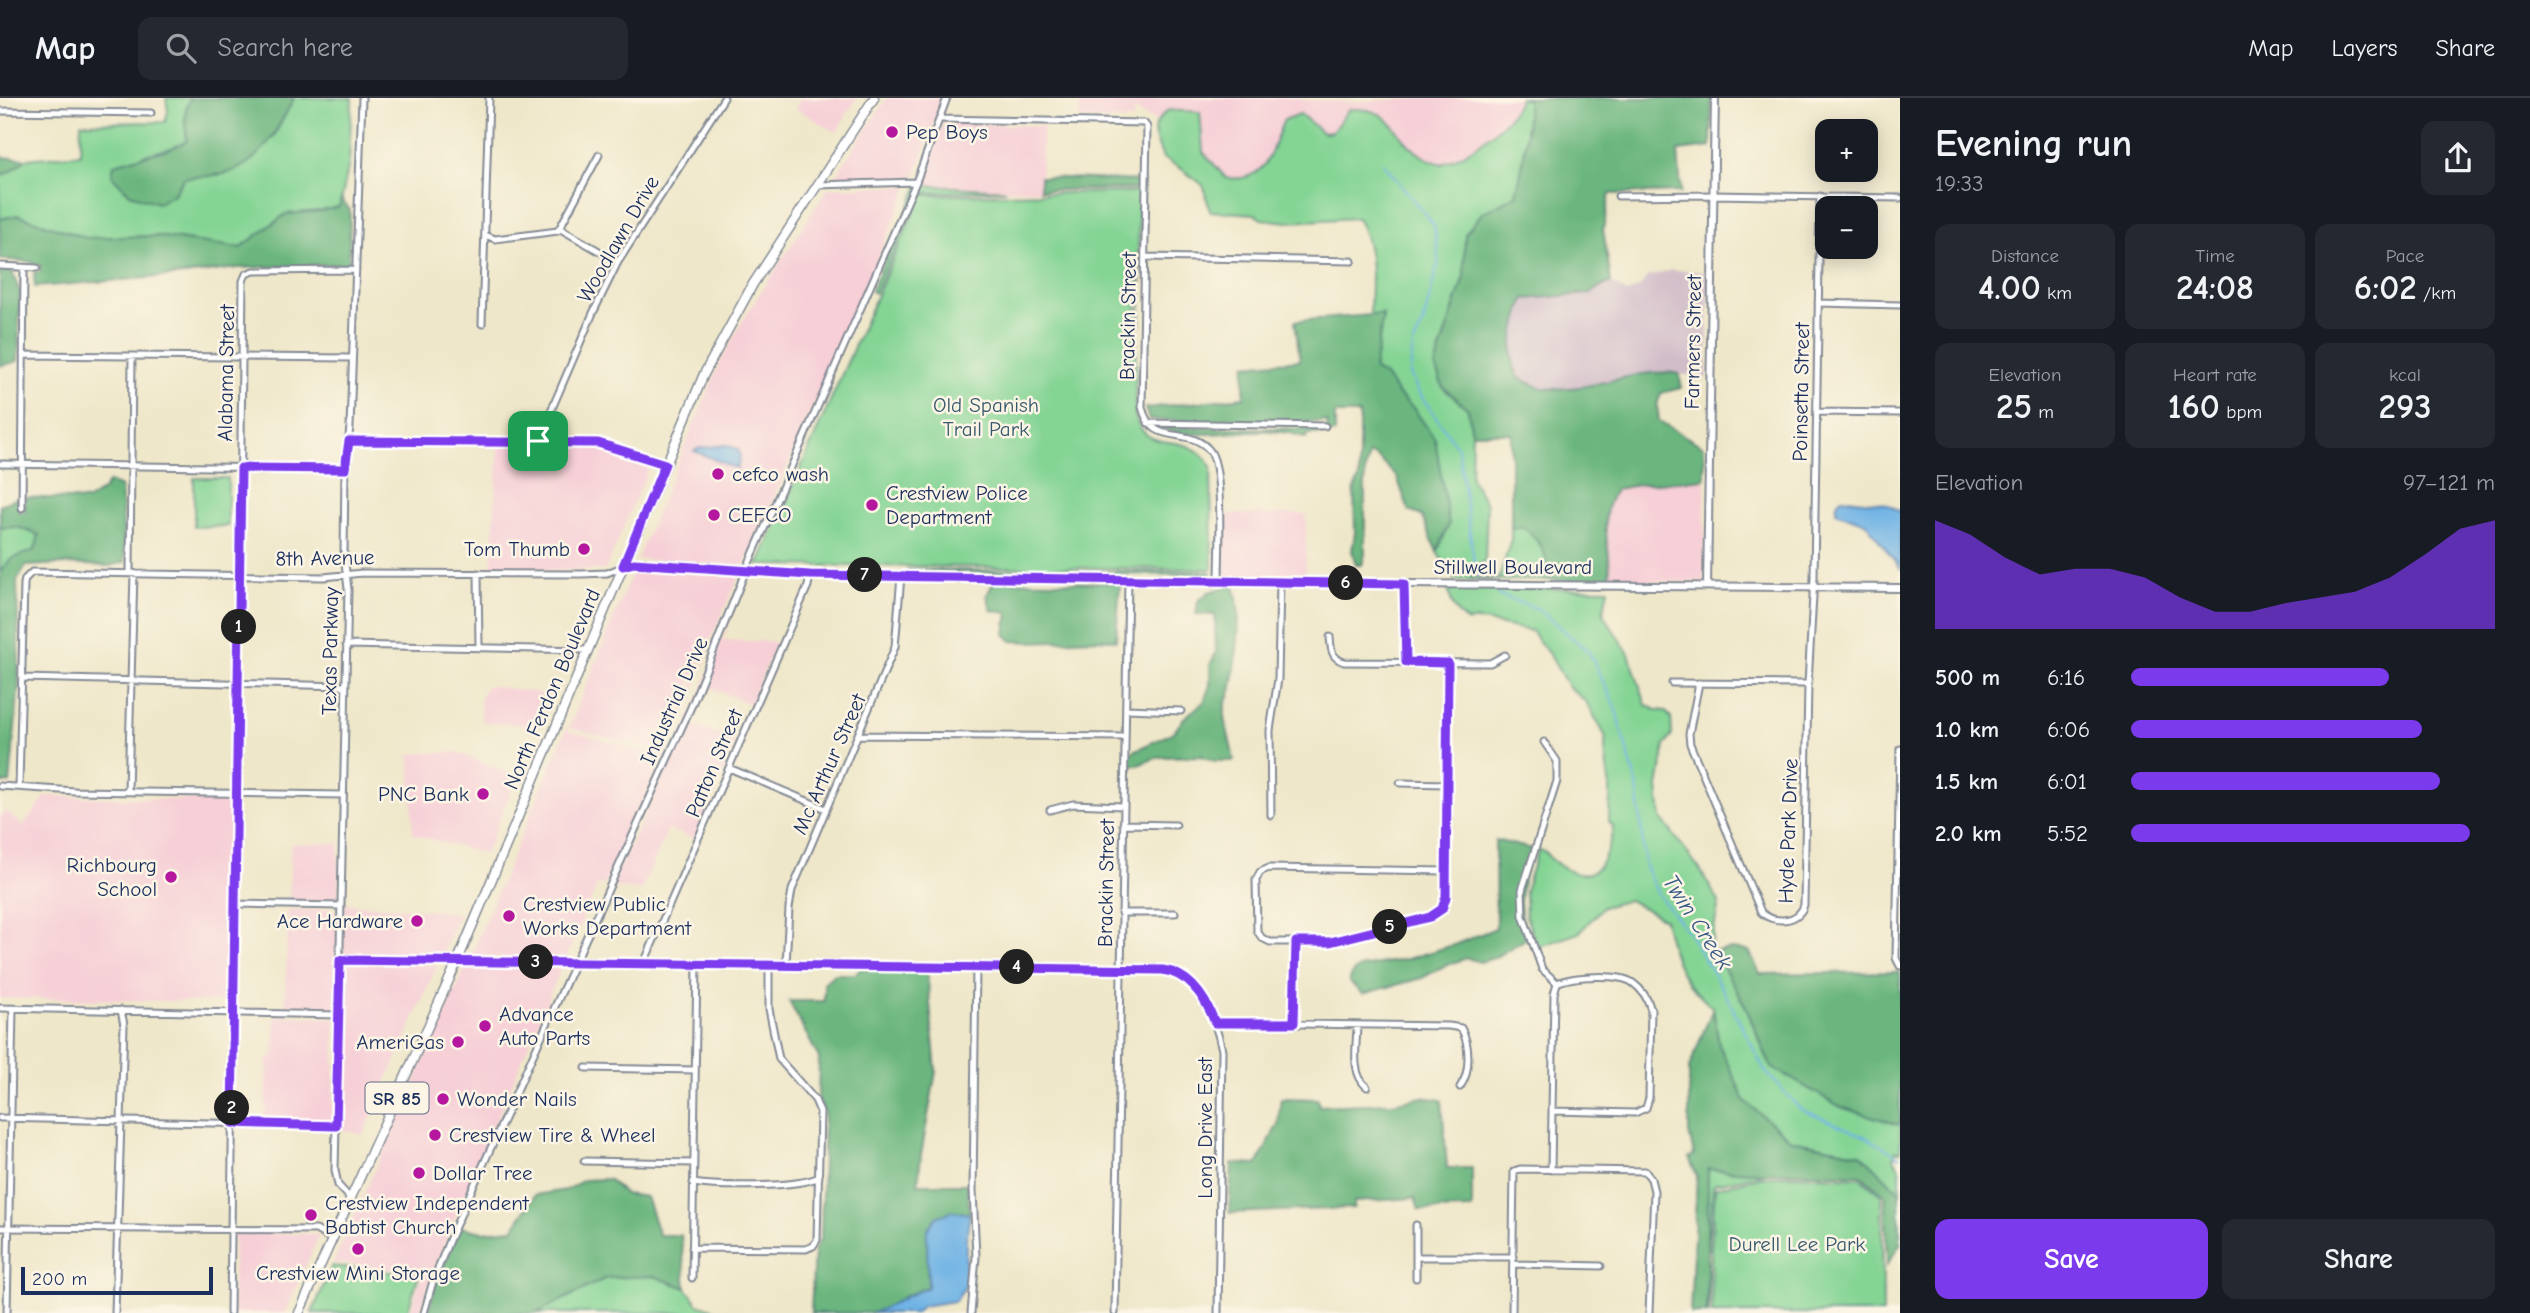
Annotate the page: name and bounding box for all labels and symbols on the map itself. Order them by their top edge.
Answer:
place label: Pep Boys [906,120,988,144]
marker: Pep Boys [884,124,900,140]
street label: Woodlawn Drive [572,171,664,307]
street label: Brackin Street [1115,251,1141,380]
street label: Farmers Street [1680,273,1706,410]
street label: Alabama Street [213,303,239,442]
street label: Poinsetta Street [1788,321,1814,462]
park label: Old Spanish Trail Park [933,393,1039,441]
pin [508,411,568,471]
place label: cefco wash [732,462,829,486]
marker: cefco wash [710,466,726,482]
place label: Crestview Police Department [886,481,1028,529]
marker: Crestview Police Department [864,497,880,513]
place label: CEFCO [728,503,792,527]
marker: CEFCO [706,507,722,523]
place label: Tom Thumb [464,537,570,561]
marker: Tom Thumb [576,541,592,557]
street label: 8th Avenue [275,545,375,571]
street label: Stillwell Boulevard [1434,555,1592,579]
pin: 7 [848,558,882,592]
pin: 6 [1328,566,1364,601]
street label: North Ferdon Boulevard [499,585,605,793]
street label: Texas Parkway [317,586,343,715]
pin: 1 [222,610,256,644]
street label: Industrial Drive [635,633,713,769]
street label: Mc Arthur Street [787,689,871,838]
street label: Patton Street [680,704,748,821]
street label: Hyde Park Drive [1773,758,1803,904]
place label: PNC Bank [378,782,469,806]
marker: PNC Bank [475,786,491,802]
street label: Brackin Street [1093,818,1119,947]
place label: Richbourg School [66,853,157,901]
marker: Richbourg School [163,869,179,885]
water label: Twin Creek [1657,870,1739,976]
place label: Crestview Public Works Department [523,892,692,940]
marker: Crestview Public Works Department [501,908,517,924]
place label: Ace Hardware [277,909,403,933]
pin: 5 [1372,910,1408,944]
marker: Ace Hardware [409,913,425,929]
pin: 3 [518,944,554,980]
pin: 4 [1000,950,1034,984]
place label: Advance Auto Parts [499,1002,590,1050]
marker: Advance Auto Parts [477,1018,493,1034]
place label: AmeriGas [356,1030,444,1054]
marker: AmeriGas [450,1034,466,1050]
street label: Long Drive East [1193,1056,1217,1199]
road number: SR 85 [366,1082,428,1114]
place label: Wonder Nails [457,1087,577,1111]
pin: 2 [215,1090,250,1126]
marker: Wonder Nails [435,1091,451,1107]
place label: Crestview Tire & Wheel [449,1123,656,1147]
marker: Crestview Tire & Wheel [427,1127,443,1143]
place label: Dollar Tree [433,1161,533,1185]
marker: Dollar Tree [411,1165,427,1181]
place label: Crestview Independent Babtist Church [325,1191,530,1239]
marker: Crestview Independent Babtist Church [303,1207,319,1223]
park label: Durell Lee Park [1728,1232,1866,1256]
marker: Crestview Mini Storage [350,1241,366,1257]
place label: Crestview Mini Storage [256,1261,460,1285]
scale bar [21,1264,214,1296]

